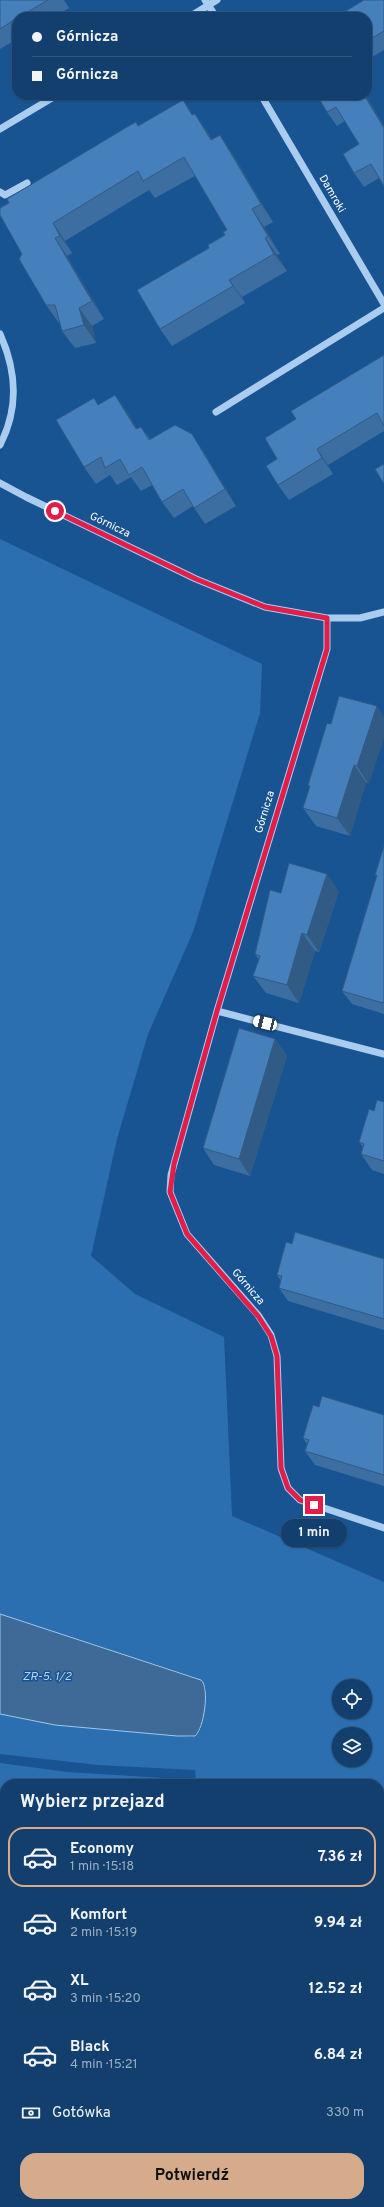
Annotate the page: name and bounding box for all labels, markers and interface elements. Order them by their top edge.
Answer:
text: Górnicza [56,28,118,47]
text: Górnicza [56,66,118,85]
street label: Damroki [316,173,348,215]
route start [46,502,64,520]
street label: Górnicza [87,509,133,541]
street label: Górnicza [252,789,278,835]
car [252,1014,278,1032]
street label: Górnicza [228,1266,268,1308]
route end [305,1496,323,1514]
callout: 1 min [281,1519,347,1547]
text: 1 min [298,1525,330,1541]
water label: ZR-5. 1/2 [23,1669,72,1685]
map controls [332,1679,372,1767]
button: locate [332,1679,372,1719]
button: layers [332,1727,372,1767]
text: Wybierz przejazd [20,1791,165,1814]
icon: car [22,1839,58,1875]
text: Economy [70,1840,134,1859]
text: 7.36 zł [318,1848,362,1867]
text: 1 min · 15:18 [70,1859,134,1875]
icon: car [22,1905,58,1941]
text: Komfort [70,1906,127,1925]
text: 9.94 zł [314,1914,362,1933]
text: 2 min · 15:19 [70,1925,137,1941]
icon: car [22,1971,58,2007]
text: XL [70,1972,88,1991]
text: 12.52 zł [309,1980,362,1999]
text: 3 min · 15:20 [70,1991,141,2007]
icon: car [22,2037,58,2073]
text: Black [70,2038,110,2057]
text: 6.84 zł [314,2046,362,2065]
text: 4 min · 15:21 [70,2057,138,2073]
icon: cash [20,2102,42,2124]
text: Gotówka [52,2104,111,2123]
text: 330 m [326,2105,364,2121]
button: Potwierdź [20,2153,364,2199]

